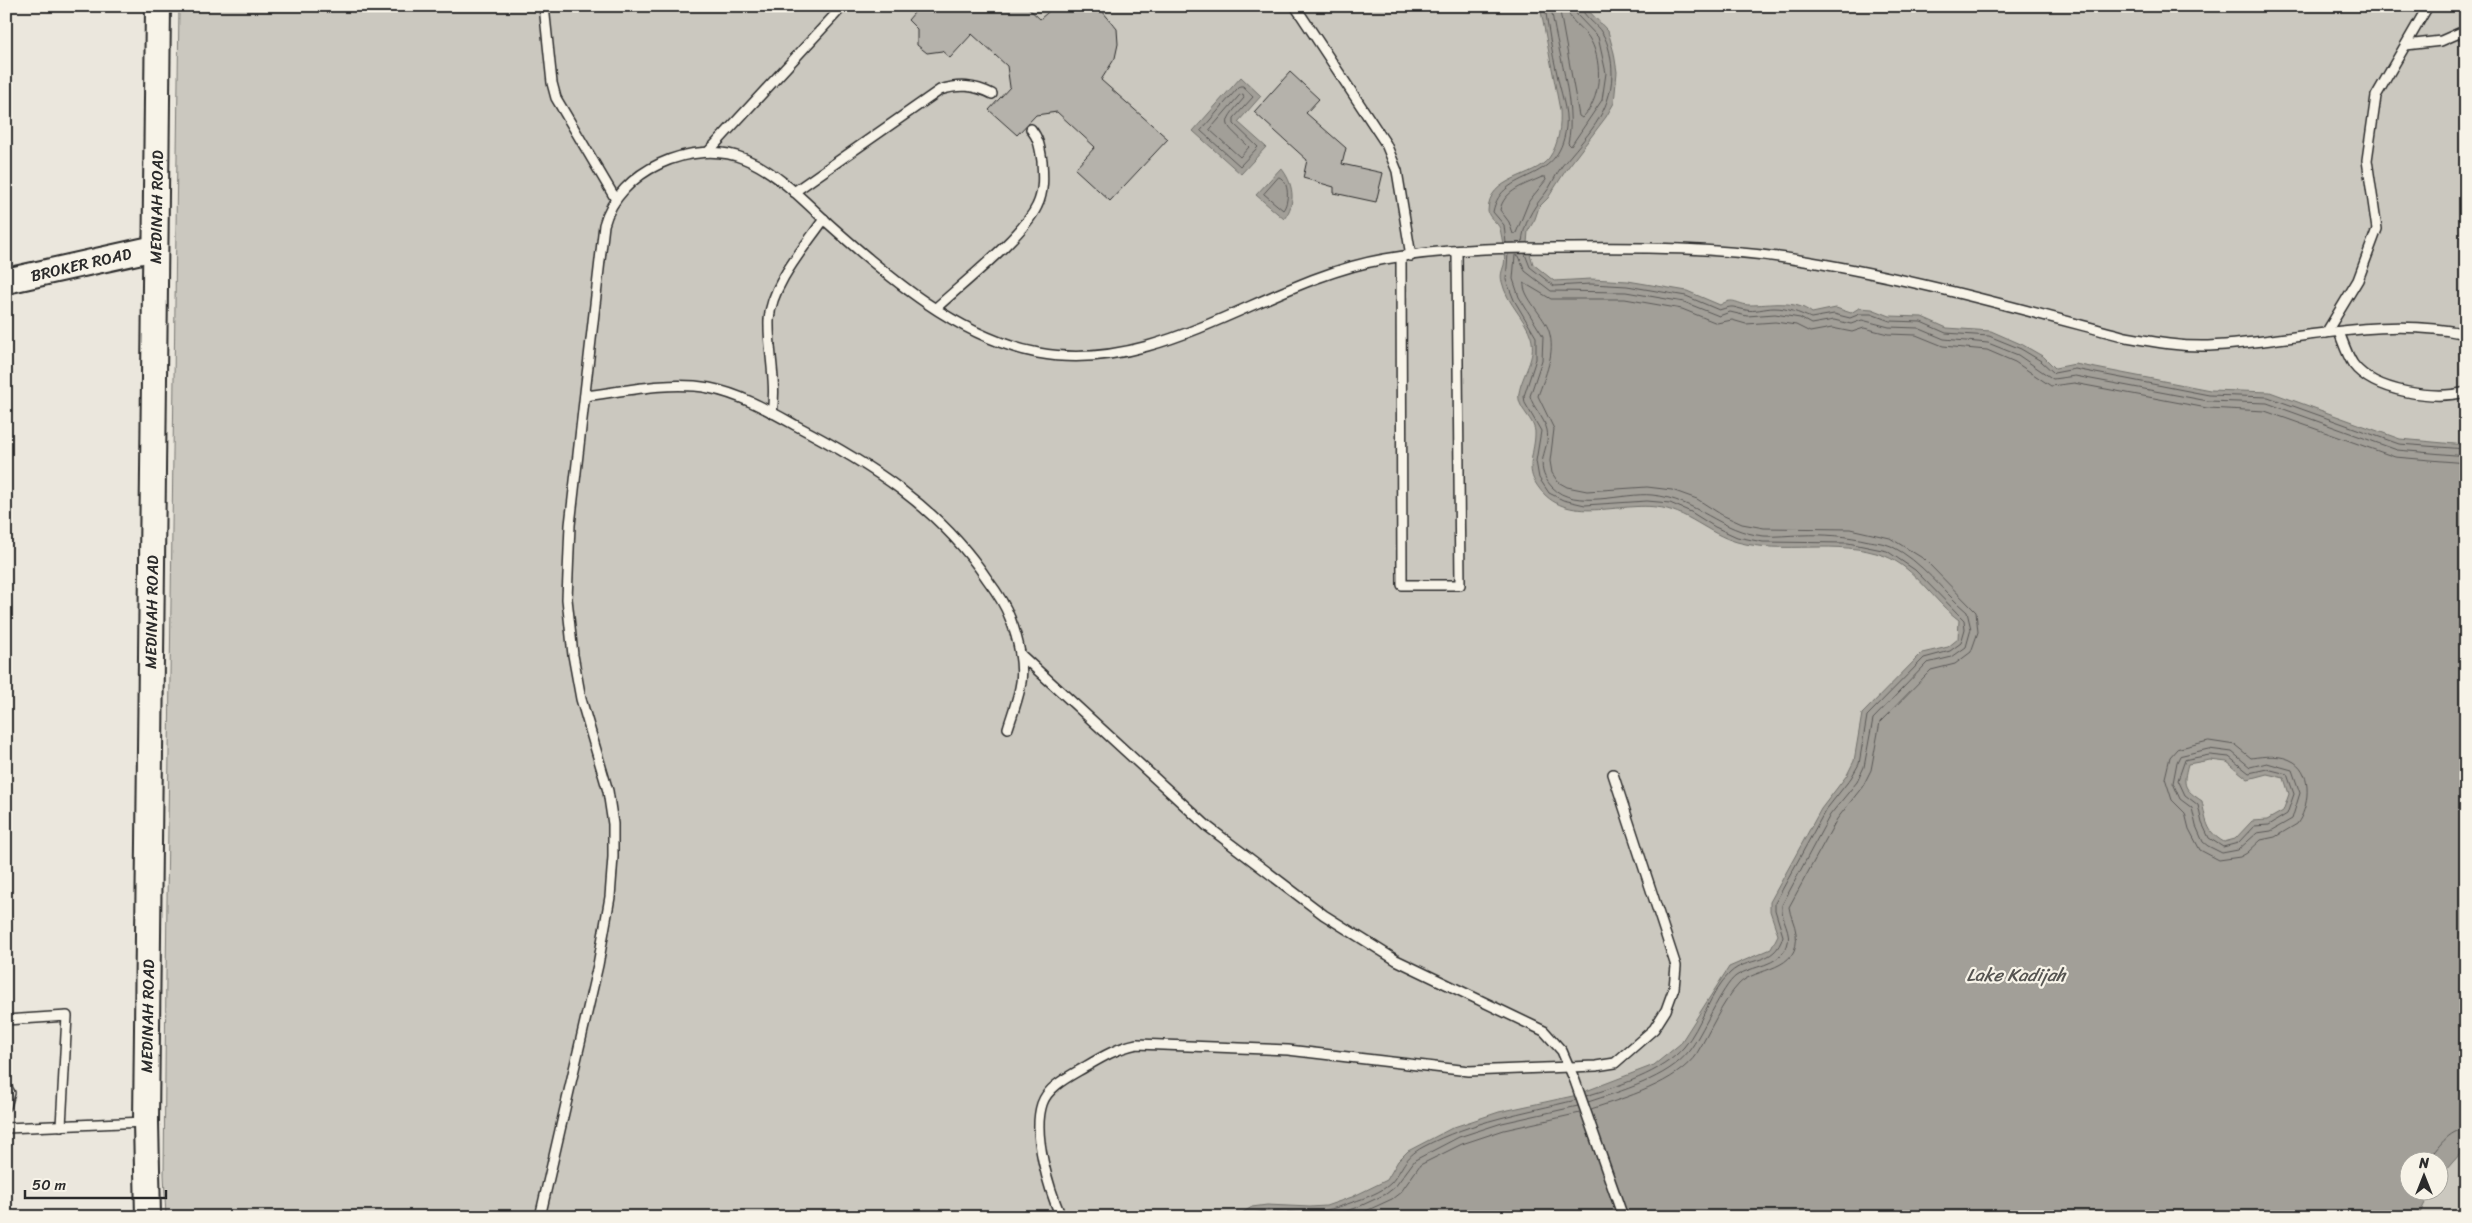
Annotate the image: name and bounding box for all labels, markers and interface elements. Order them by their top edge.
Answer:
street label: MEDINAH ROAD [141,150,172,264]
street label: BROKER ROAD [28,239,135,290]
street label: MEDINAH ROAD [136,555,167,669]
street label: MEDINAH ROAD [132,959,163,1073]
water label: Lake Kadijah [1967,959,2067,991]
north arrow [2400,1150,2450,1200]
text: N [2418,1151,2429,1176]
scale bar [25,1168,166,1200]
text: 50 m [32,1172,67,1198]

